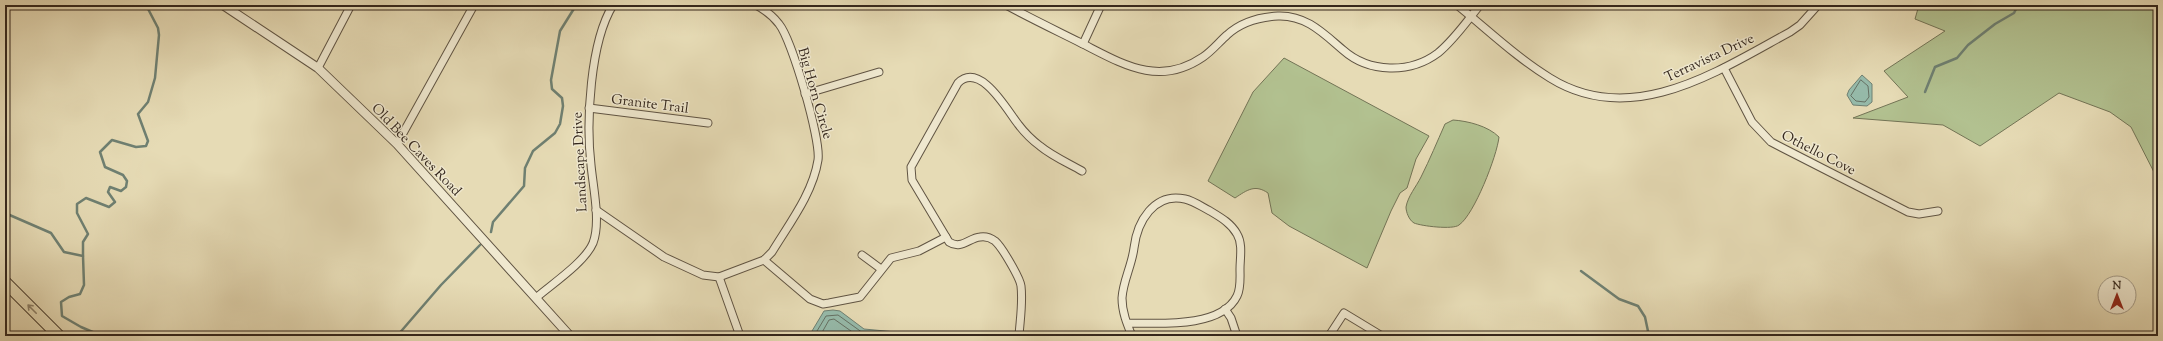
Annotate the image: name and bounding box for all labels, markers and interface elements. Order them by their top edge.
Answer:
street label: Terravista Drive [1662,29,1758,88]
street label: Big Horn Circle [791,45,837,142]
street label: Granite Trail [610,90,690,120]
street label: Old Bee Caves Road [366,99,465,201]
street label: Landscape Drive [568,111,594,212]
street label: Othello Cove [1777,126,1859,181]
north arrow [2097,275,2137,315]
text: N [2112,278,2122,294]
one-way arrow [27,304,37,313]

